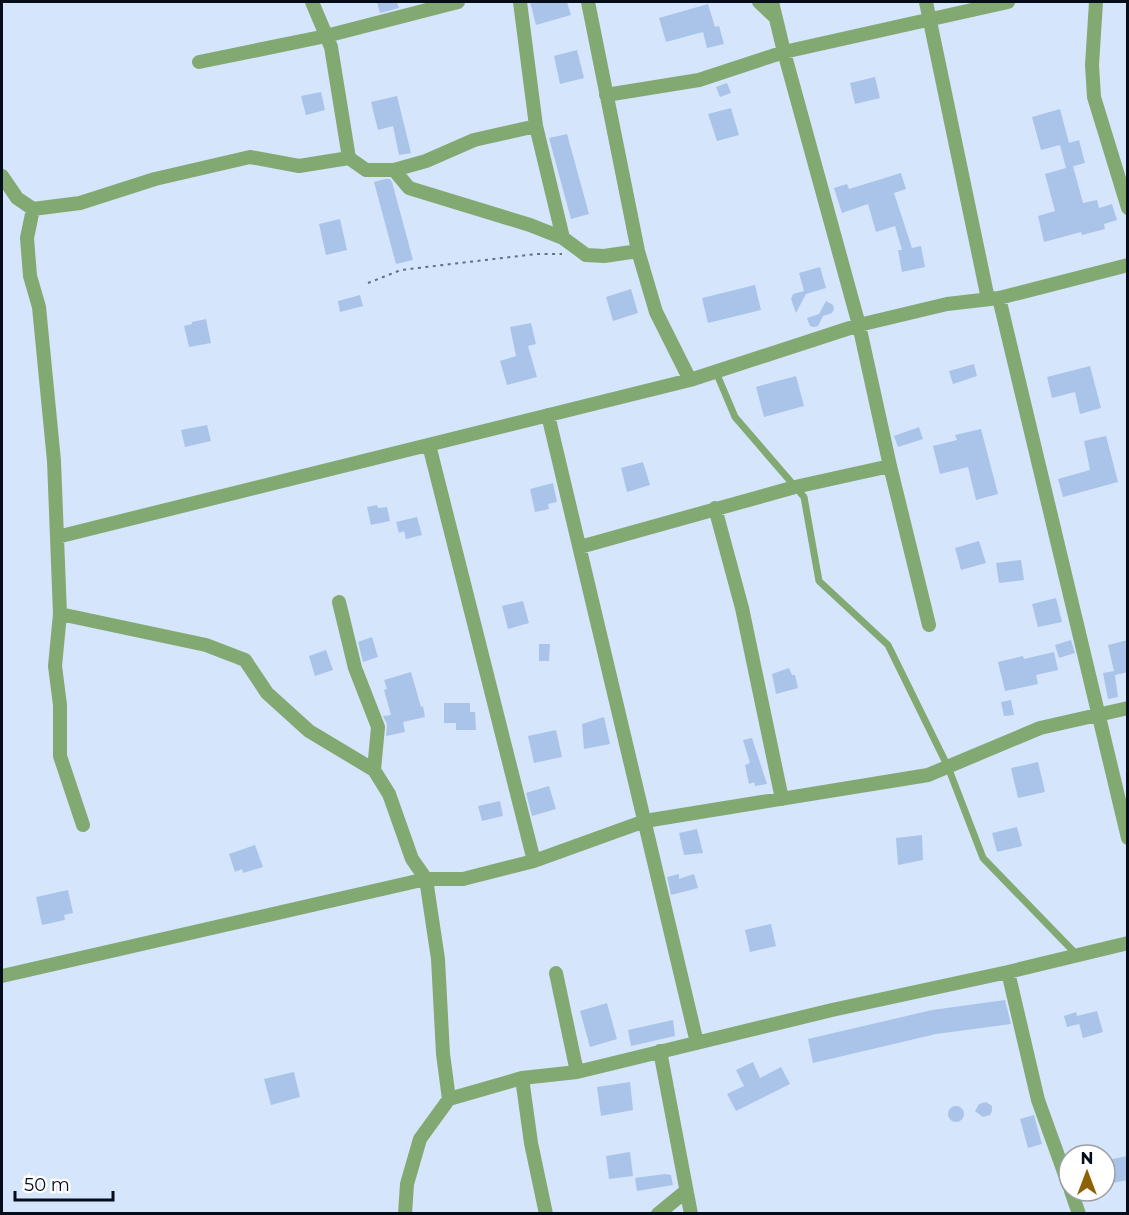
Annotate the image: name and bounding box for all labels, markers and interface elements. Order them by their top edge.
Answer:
north arrow [1057,1143,1117,1203]
text: N [1081,1149,1093,1168]
scale bar [15,1164,112,1202]
text: 50 m [24,1174,70,1196]

